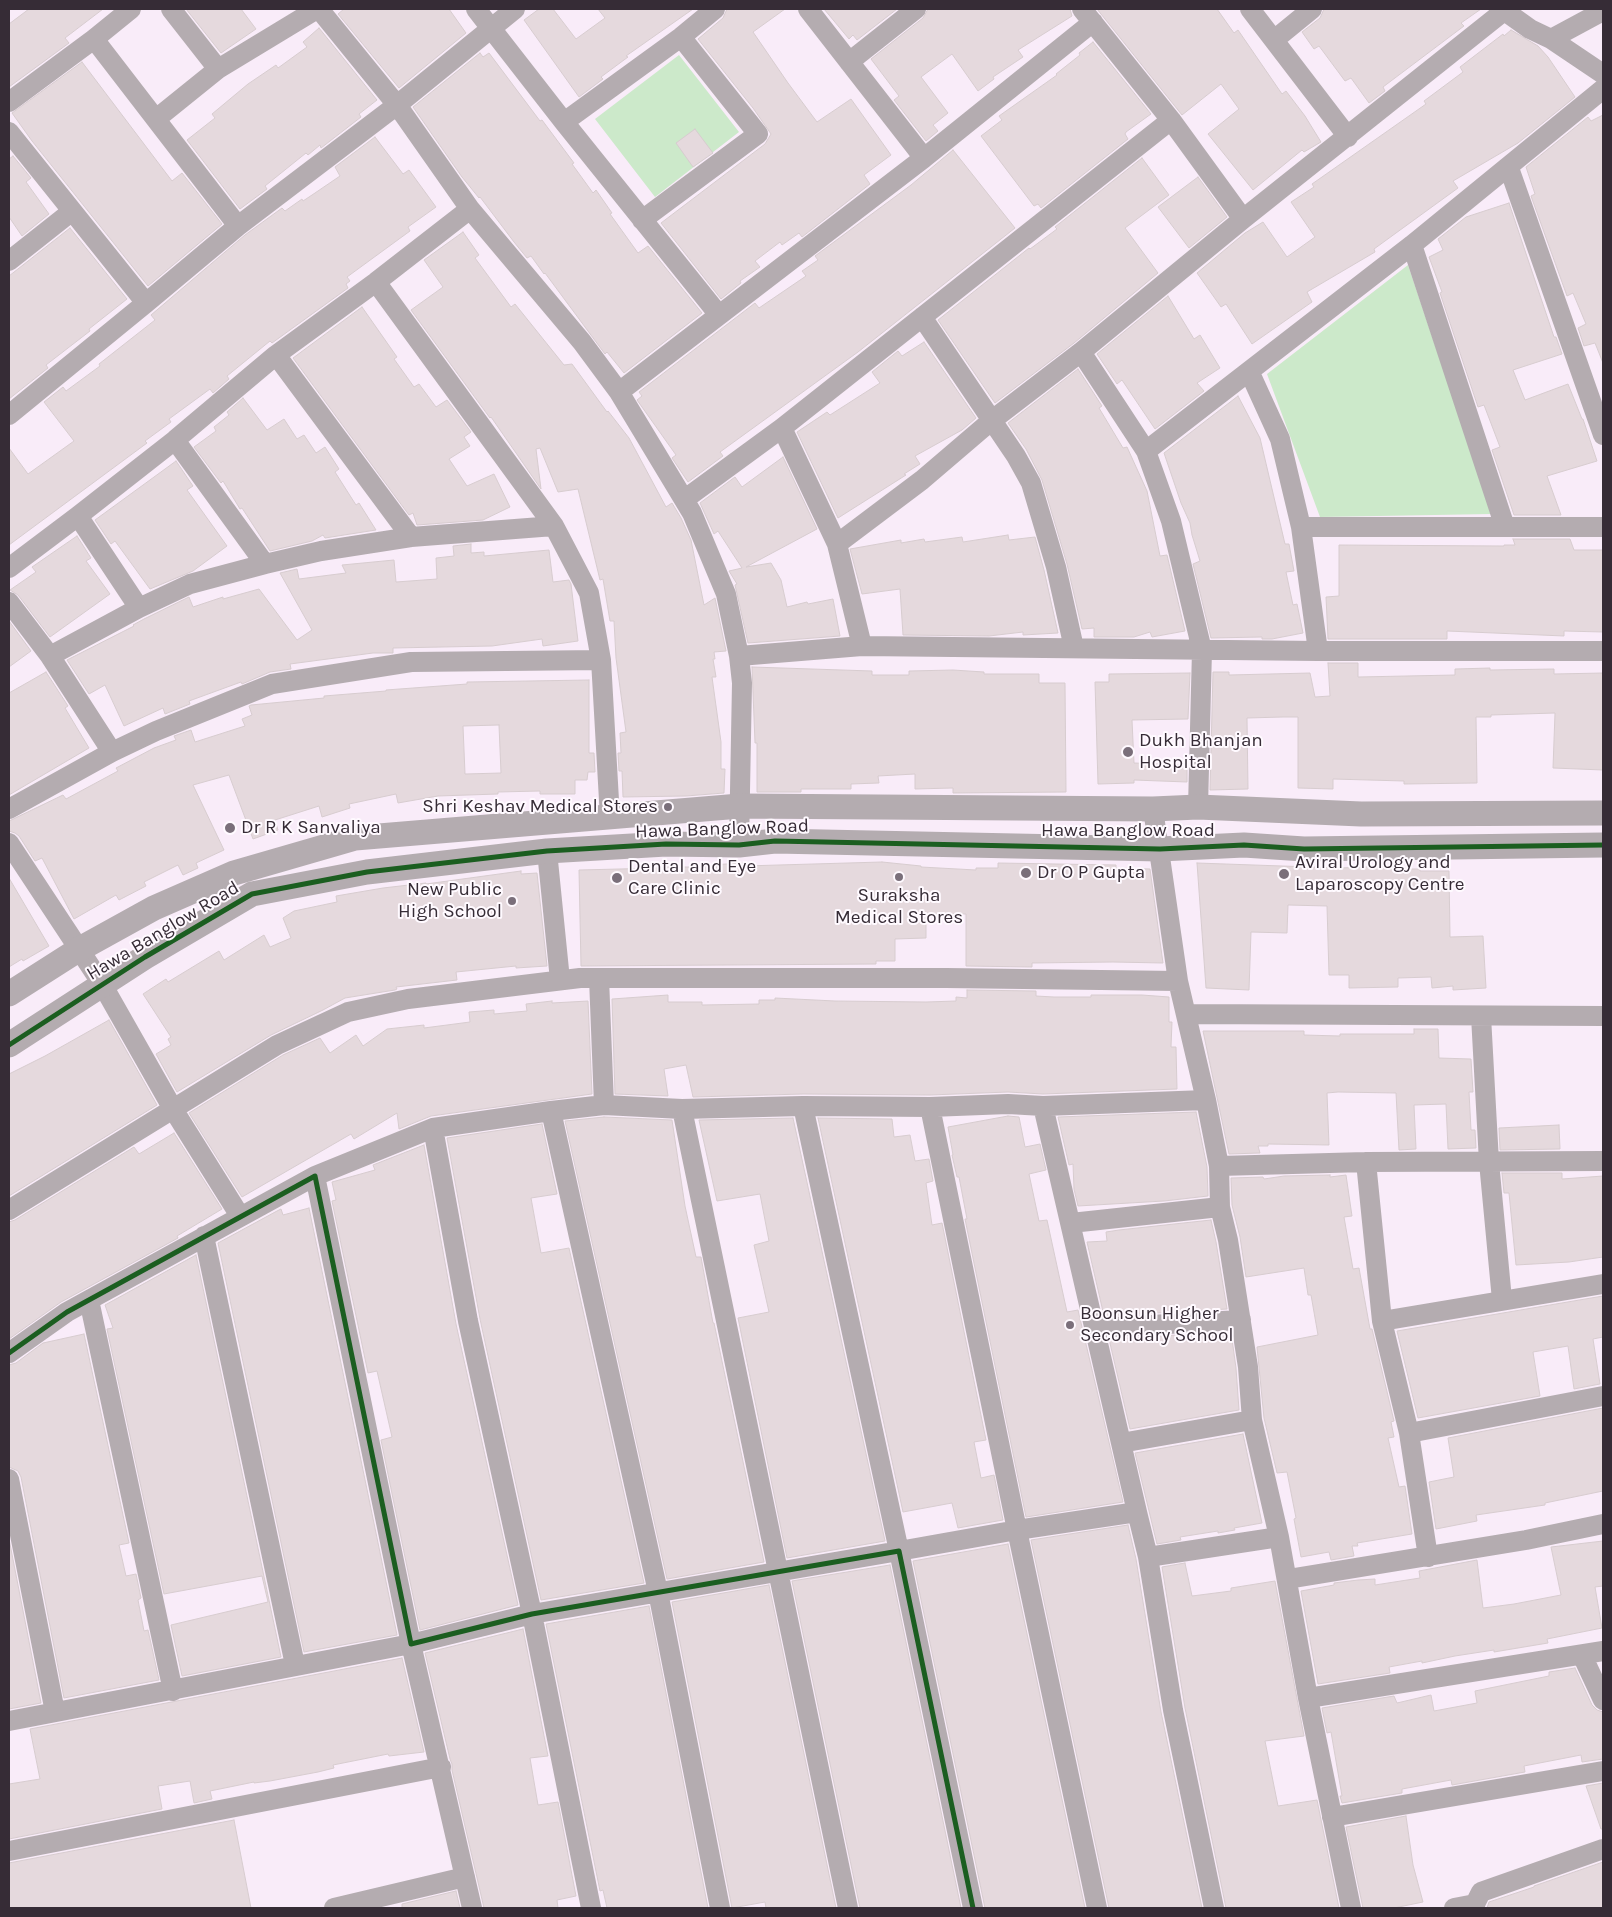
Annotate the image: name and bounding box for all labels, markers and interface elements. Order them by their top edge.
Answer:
place label: Dukh Bhanjan Hospital [1139,730,1263,774]
marker: Dukh Bhanjan Hospital [1121,745,1135,759]
place label: Shri Keshav Medical Stores [422,796,658,818]
marker: Shri Keshav Medical Stores [662,801,674,813]
street label: Hawa Banglow Road [635,815,809,843]
place label: Dr R K Sanvaliya [241,817,381,839]
street label: Hawa Banglow Road [1041,820,1215,842]
marker: Dr R K Sanvaliya [223,821,237,835]
place label: Aviral Urology and Laparoscopy Centre [1295,852,1464,896]
place label: Dental and Eye Care Clinic [628,856,756,900]
place label: Dr O P Gupta [1037,862,1145,884]
marker: Dr O P Gupta [1019,866,1033,880]
marker: Aviral Urology and Laparoscopy Centre [1277,867,1291,881]
marker: Dental and Eye Care Clinic [610,871,624,885]
marker: Suraksha Medical Stores [893,871,905,883]
street label: Hawa Banglow Road [83,876,243,986]
place label: New Public High School [398,879,502,923]
place label: Suraksha Medical Stores [835,885,963,929]
marker: New Public High School [506,895,518,907]
place label: Boonsun Higher Secondary School [1080,1303,1234,1347]
marker: Boonsun Higher Secondary School [1064,1319,1076,1331]

